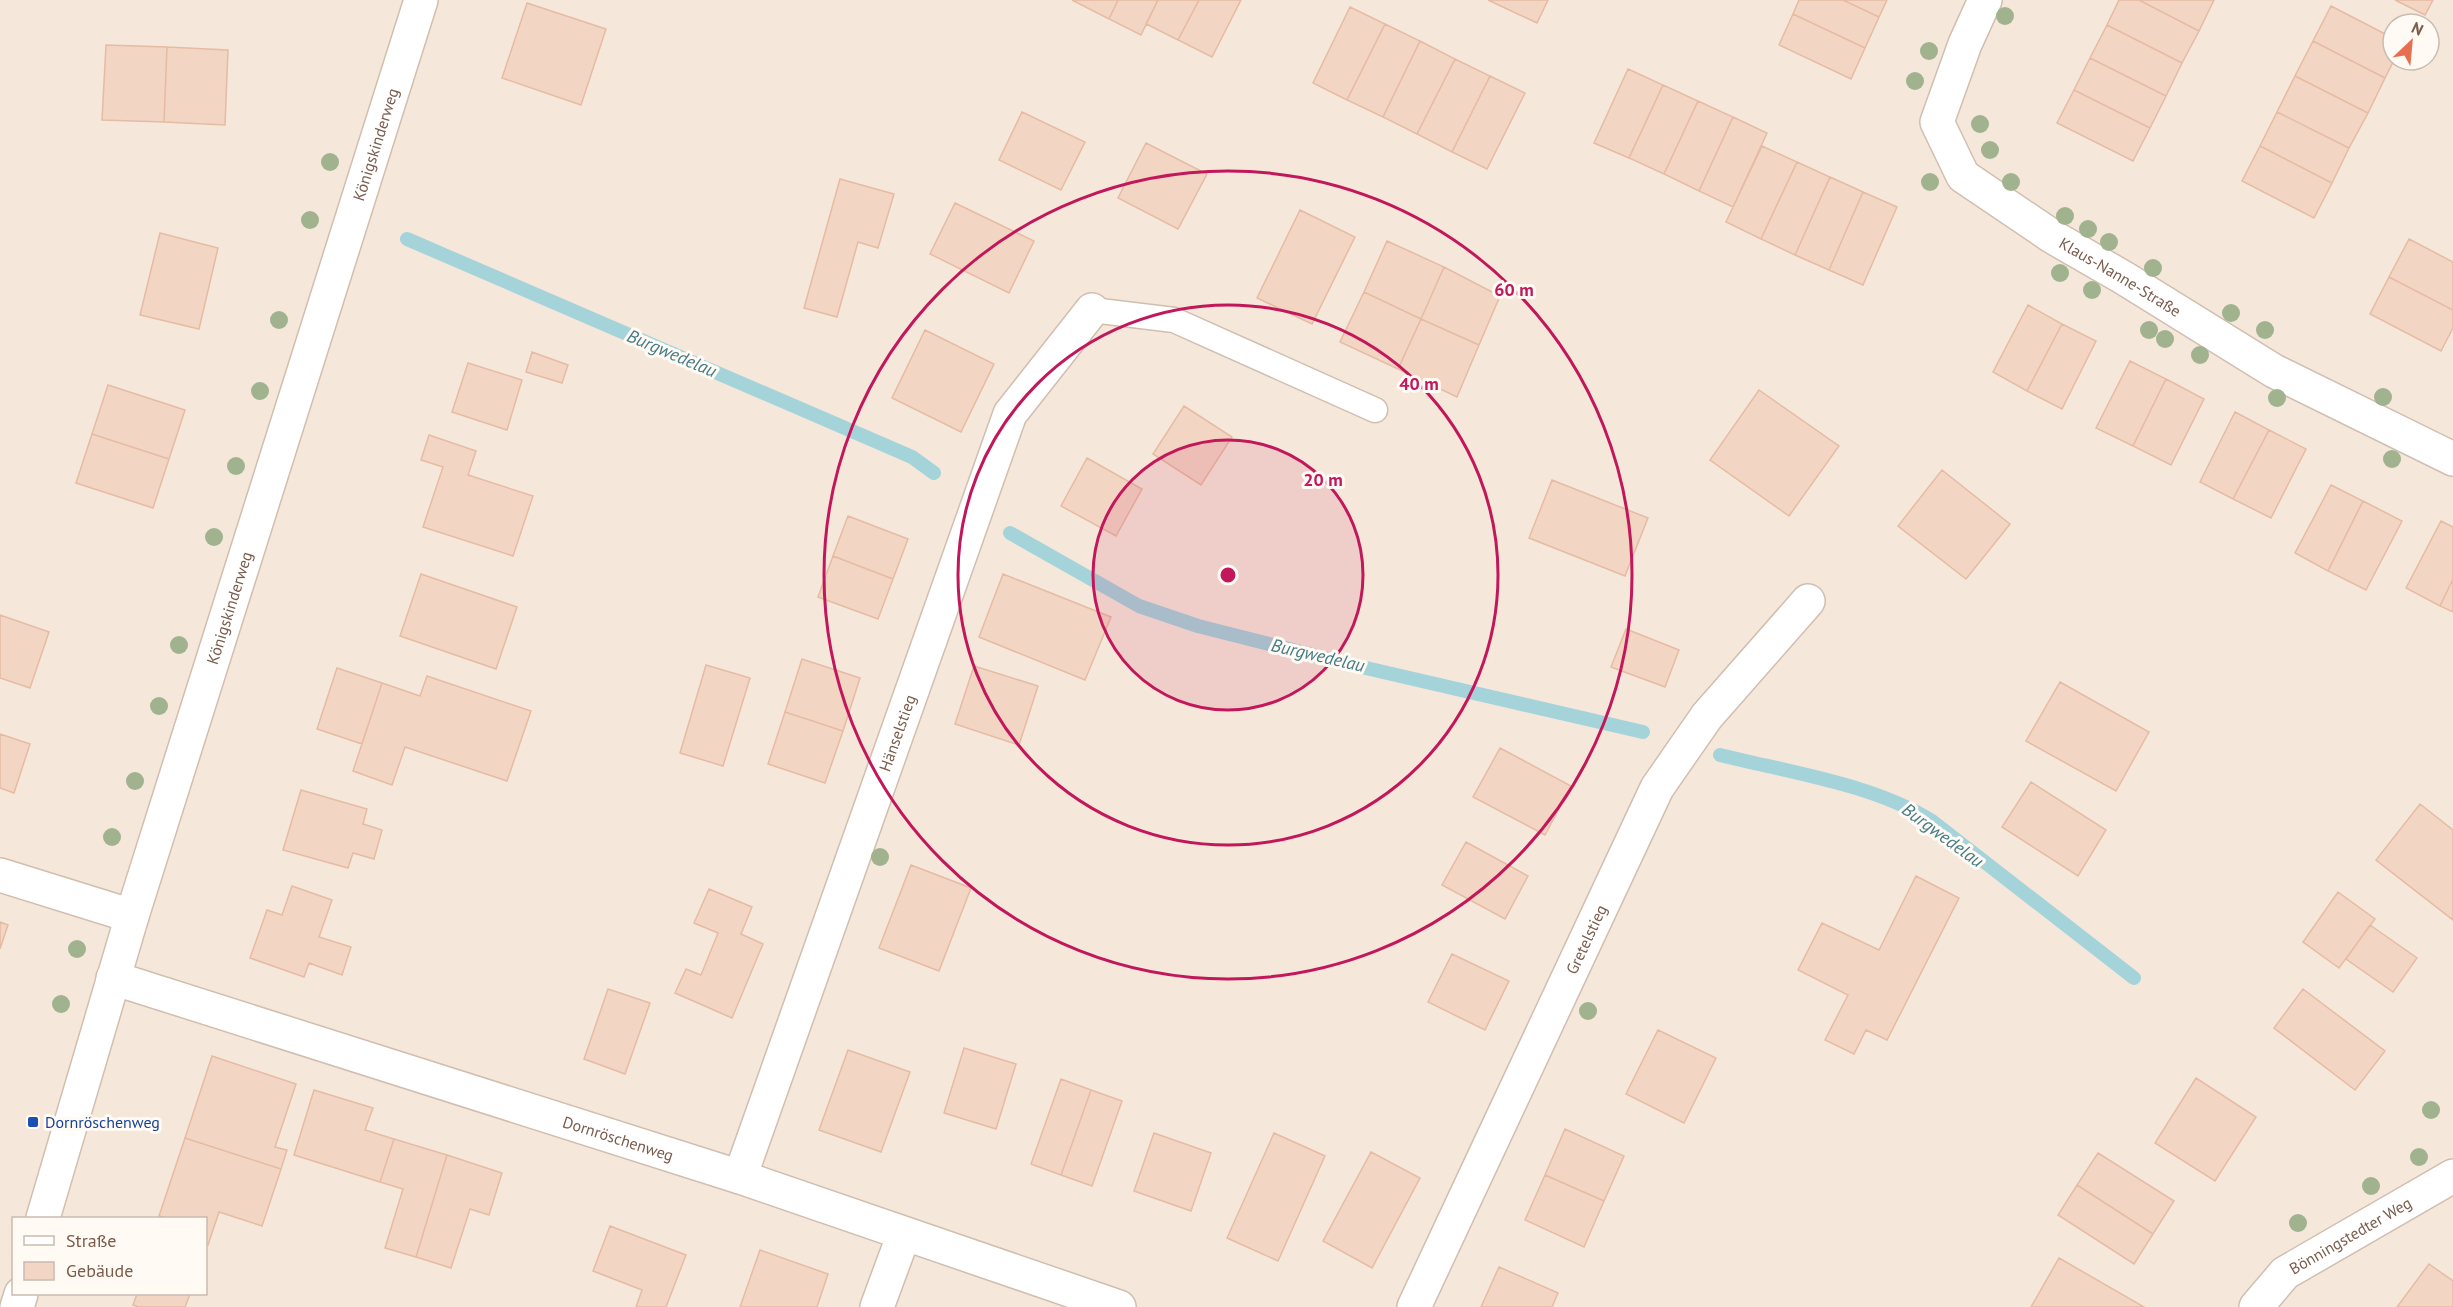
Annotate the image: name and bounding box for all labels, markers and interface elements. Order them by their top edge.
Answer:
north arrow [2381,12,2441,72]
text: N [2408,17,2427,40]
street label: Königskinderweg [348,86,403,203]
street label: Klaus-Nanne-Straße [2056,233,2185,321]
text: 60 m [1494,278,1534,301]
water label: Burgwedelau [624,324,720,382]
text: 40 m [1399,372,1439,395]
text: 20 m [1303,468,1343,491]
street label: Königskinderweg [202,549,256,667]
centre of rings [1218,565,1238,585]
water label: Burgwedelau [1269,633,1367,677]
street label: Hänselstieg [874,692,920,774]
water label: Burgwedelau [1898,798,1988,872]
street label: Gretelstieg [1561,901,1611,977]
street label: Dornröschenweg [560,1111,676,1165]
place label: Dornröschenweg [45,1112,160,1132]
marker: Dornröschenweg [26,1115,40,1129]
street label: Bönningstedter Weg [2286,1192,2415,1278]
legend [12,1217,207,1295]
text: Straße [66,1229,117,1252]
text: Gebäude [66,1259,133,1282]

